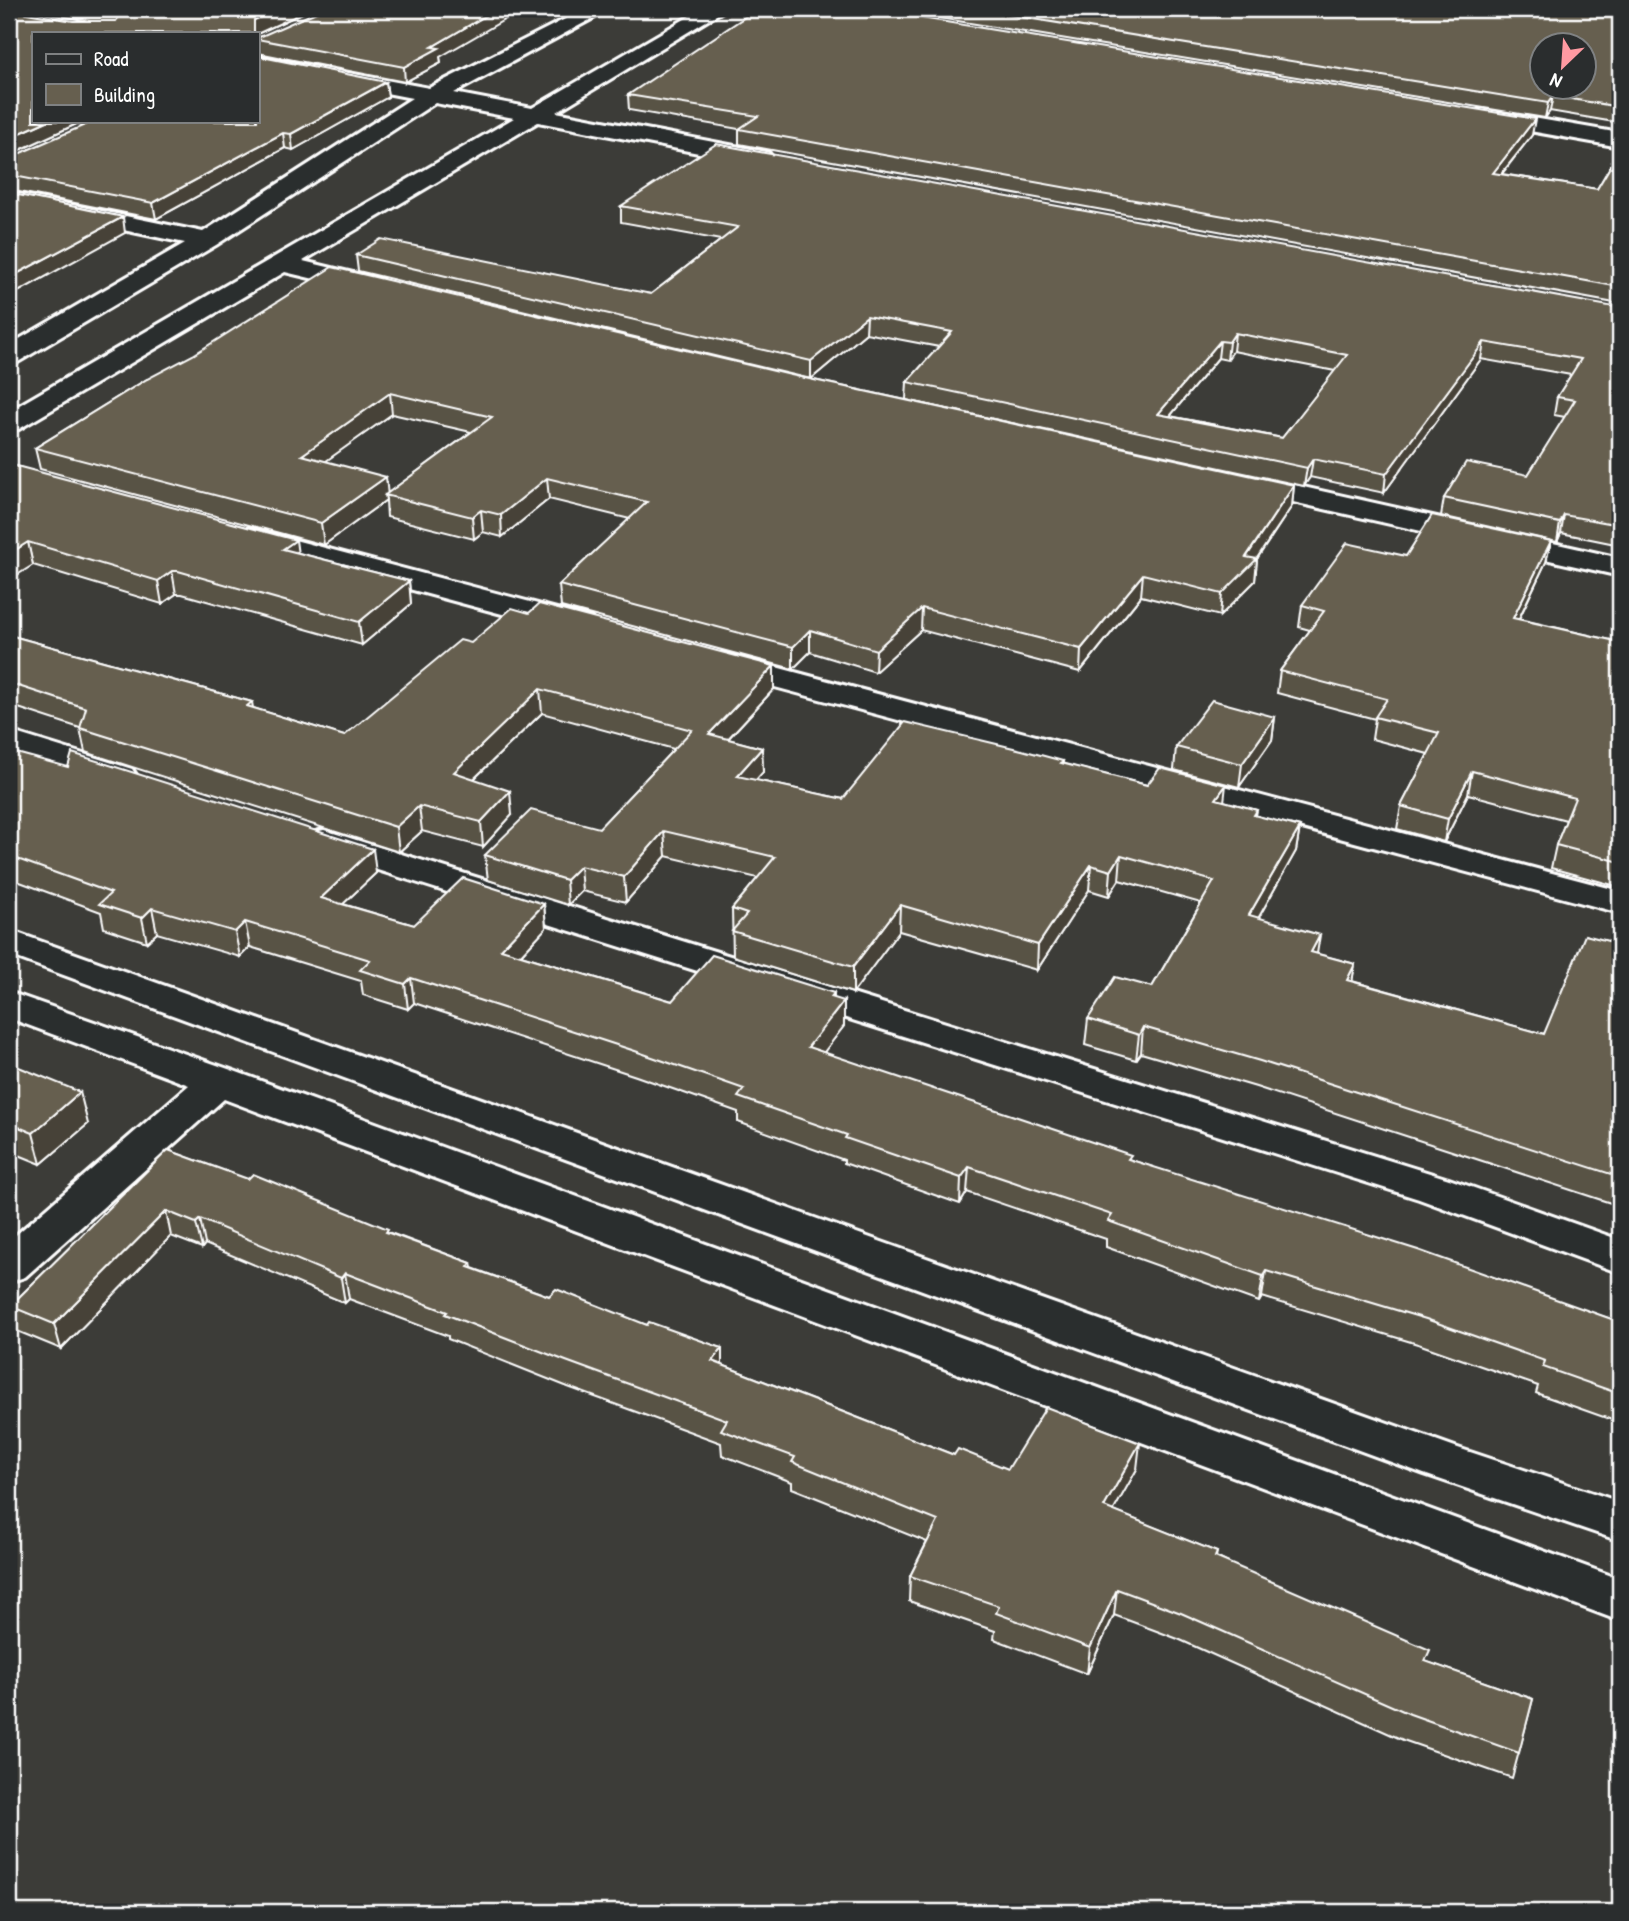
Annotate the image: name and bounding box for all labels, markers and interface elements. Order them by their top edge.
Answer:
legend [32,32,259,122]
north arrow [1528,32,1598,102]
text: Road [94,44,128,73]
text: N [1546,67,1566,95]
text: Building [94,80,155,109]

